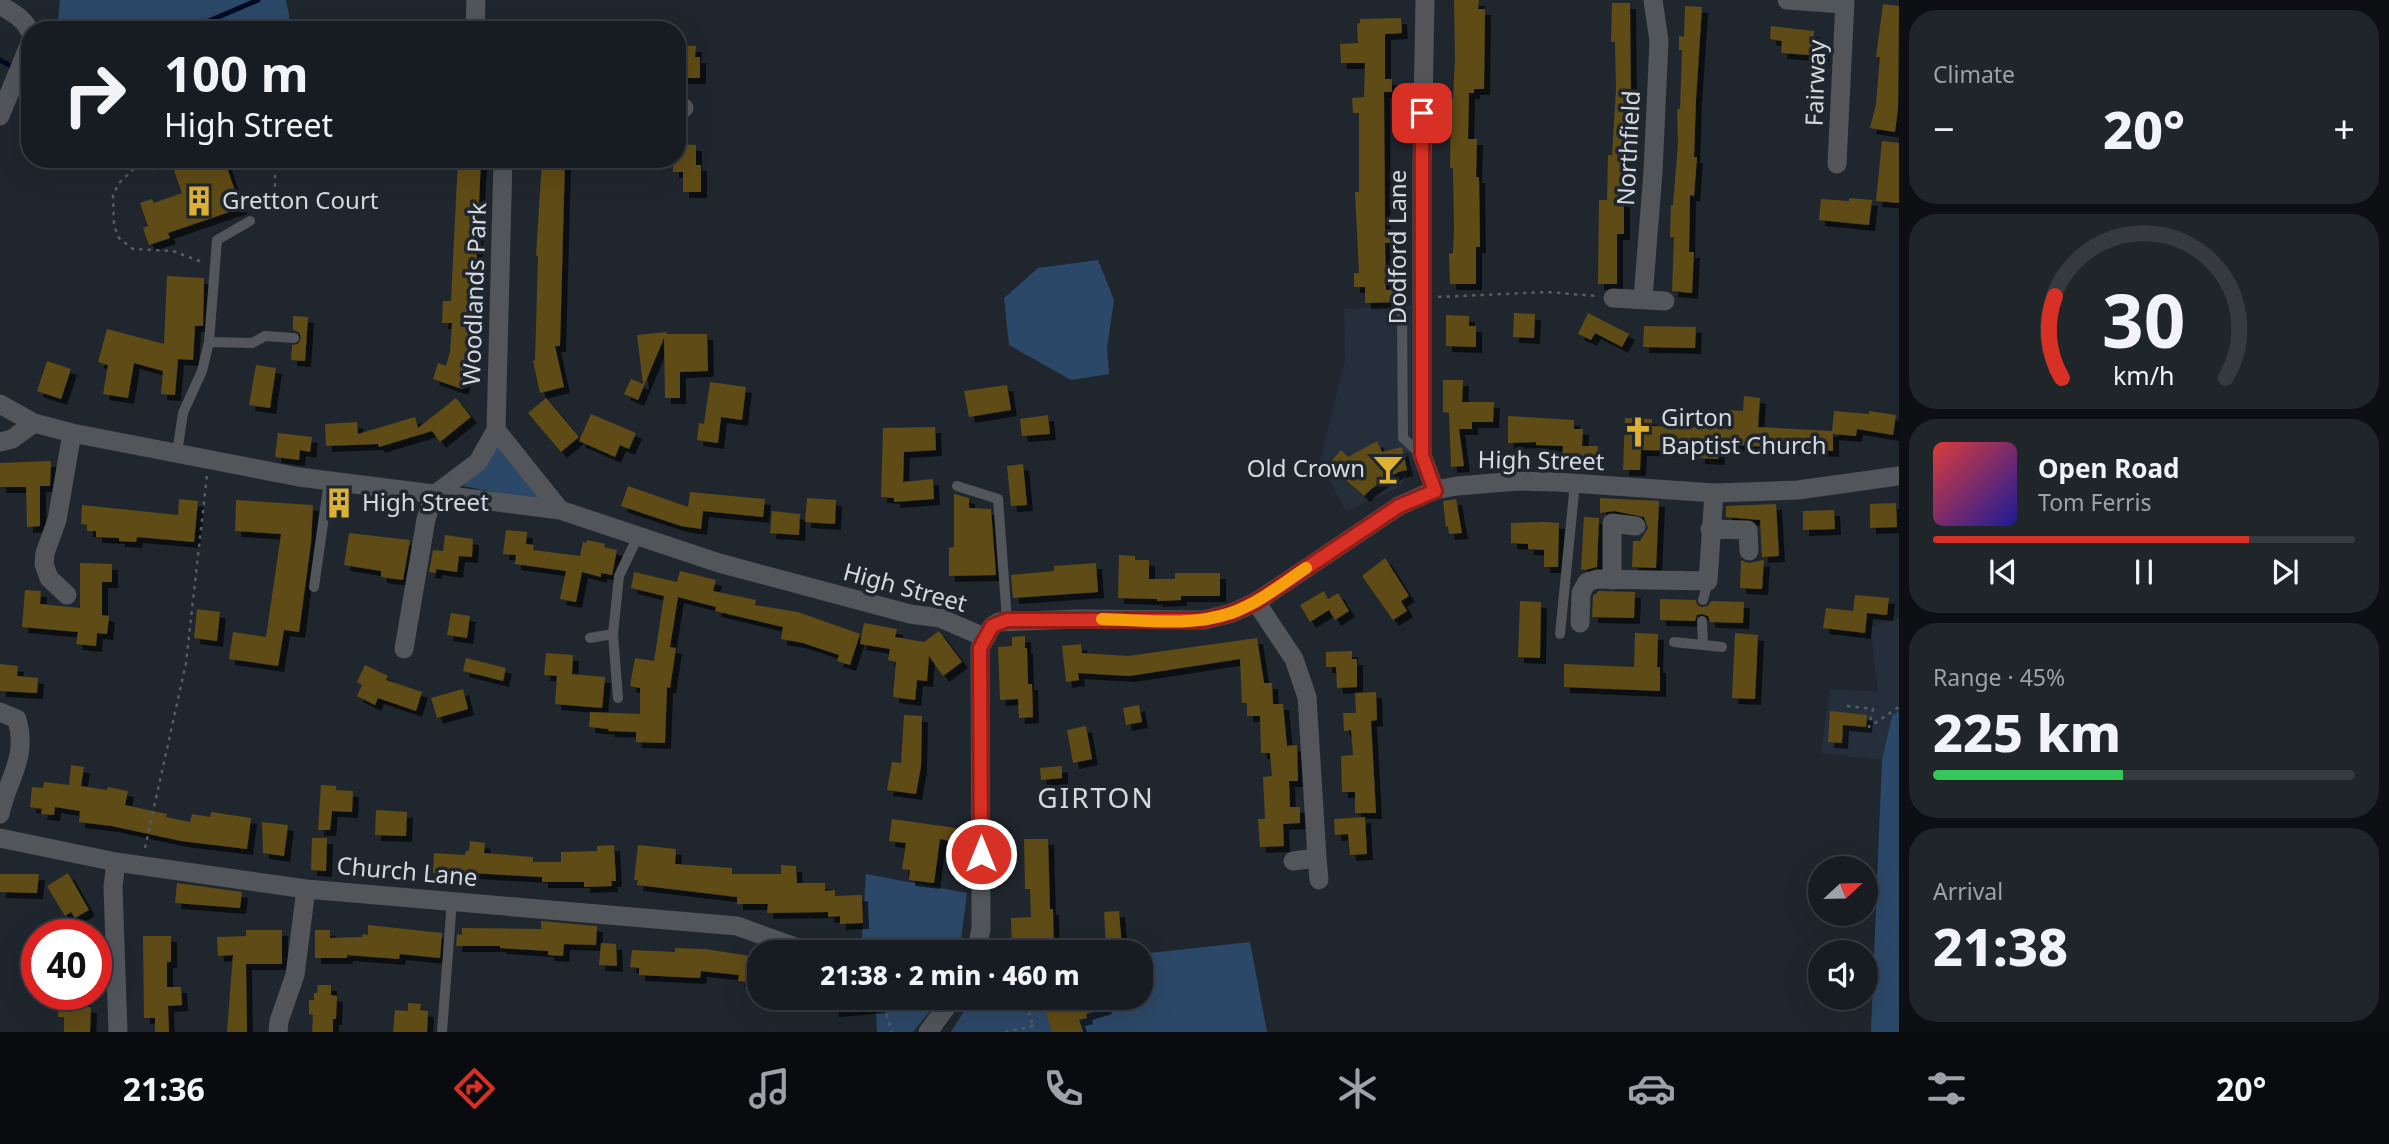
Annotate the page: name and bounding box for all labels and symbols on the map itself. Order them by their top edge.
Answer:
street label: Fairway [1796,38,1833,127]
pin [1392,83,1452,143]
street label: Northfield [1608,90,1647,206]
street label: Dodford Lane [1380,170,1413,324]
place label: Gretton Court [222,183,379,216]
building icon: Gretton Court [182,184,216,218]
street label: Woodlands Park [454,202,493,386]
place label: Girton Baptist Church [1661,400,1827,461]
church icon: Girton Baptist Church [1621,415,1655,449]
street label: High Street [1477,442,1605,477]
place label: Old Crown [1247,451,1365,484]
bar icon: Old Crown [1371,452,1405,486]
place label: High Street [362,485,489,518]
building icon: High Street [322,486,356,520]
street label: High Street [840,554,971,619]
district label: GIRTON [1037,778,1155,816]
position arrow [944,817,1018,891]
street label: Church Lane [335,848,479,893]
north arrow [1808,856,1878,926]
speed limit sign: 40 [21,919,112,1010]

